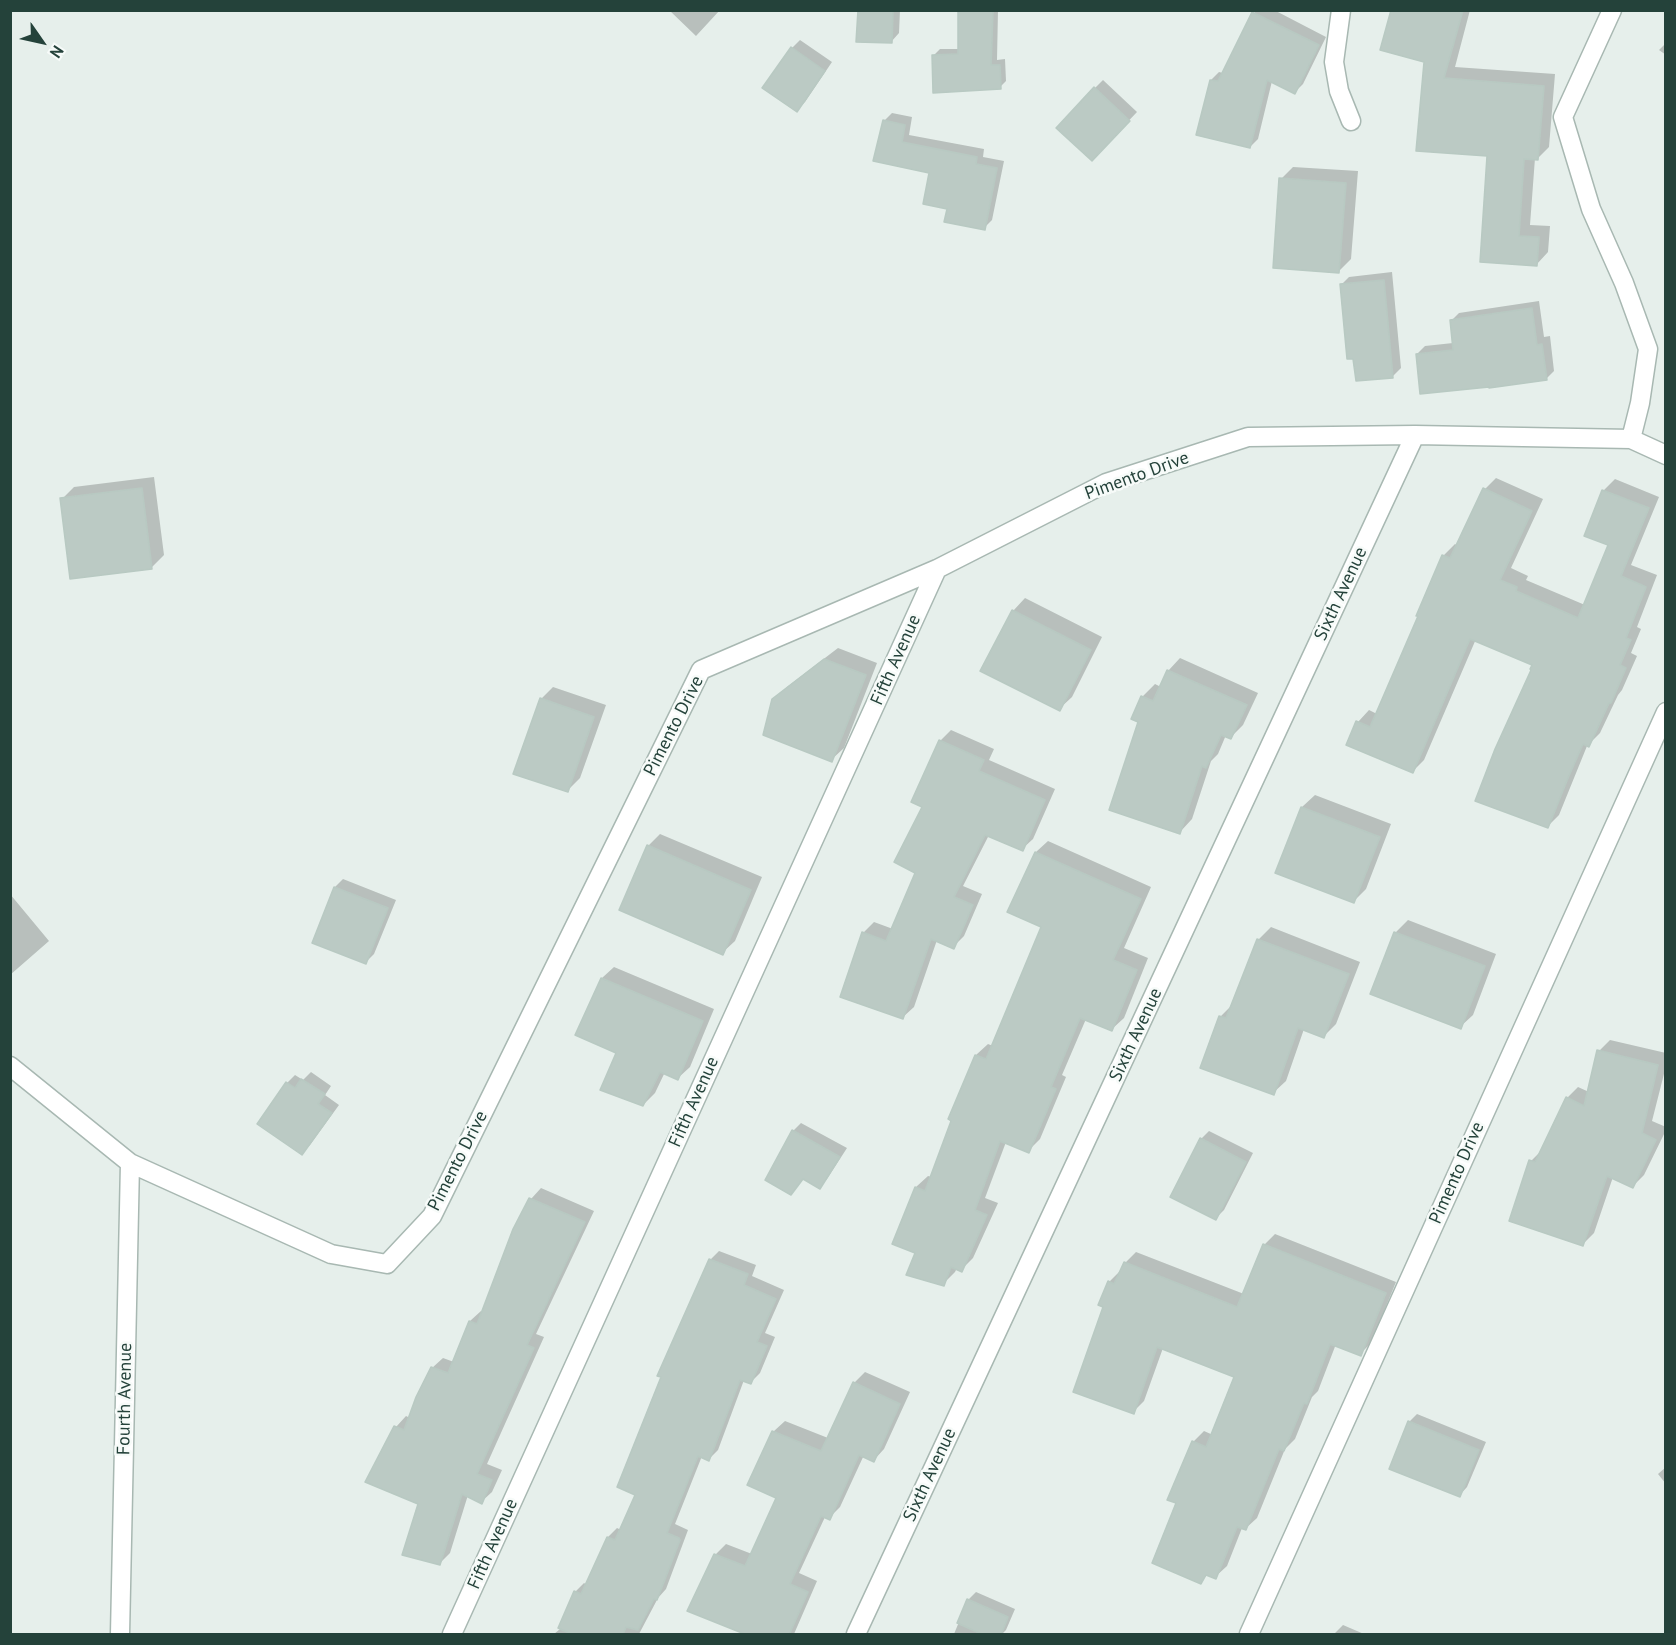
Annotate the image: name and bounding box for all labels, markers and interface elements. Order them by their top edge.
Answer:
north arrow [12,12,72,72]
text: N [46,42,68,62]
street label: Pimento Drive [1082,447,1192,505]
street label: Sixth Avenue [1310,544,1372,644]
street label: Fifth Avenue [866,612,926,708]
street label: Pimento Drive [640,672,708,780]
street label: Sixth Avenue [1105,985,1167,1085]
street label: Fifth Avenue [664,1054,724,1150]
street label: Pimento Drive [424,1107,492,1215]
street label: Pimento Drive [1425,1119,1489,1227]
street label: Fourth Avenue [113,1343,137,1455]
street label: Sixth Avenue [899,1425,961,1525]
street label: Fifth Avenue [463,1496,523,1592]

